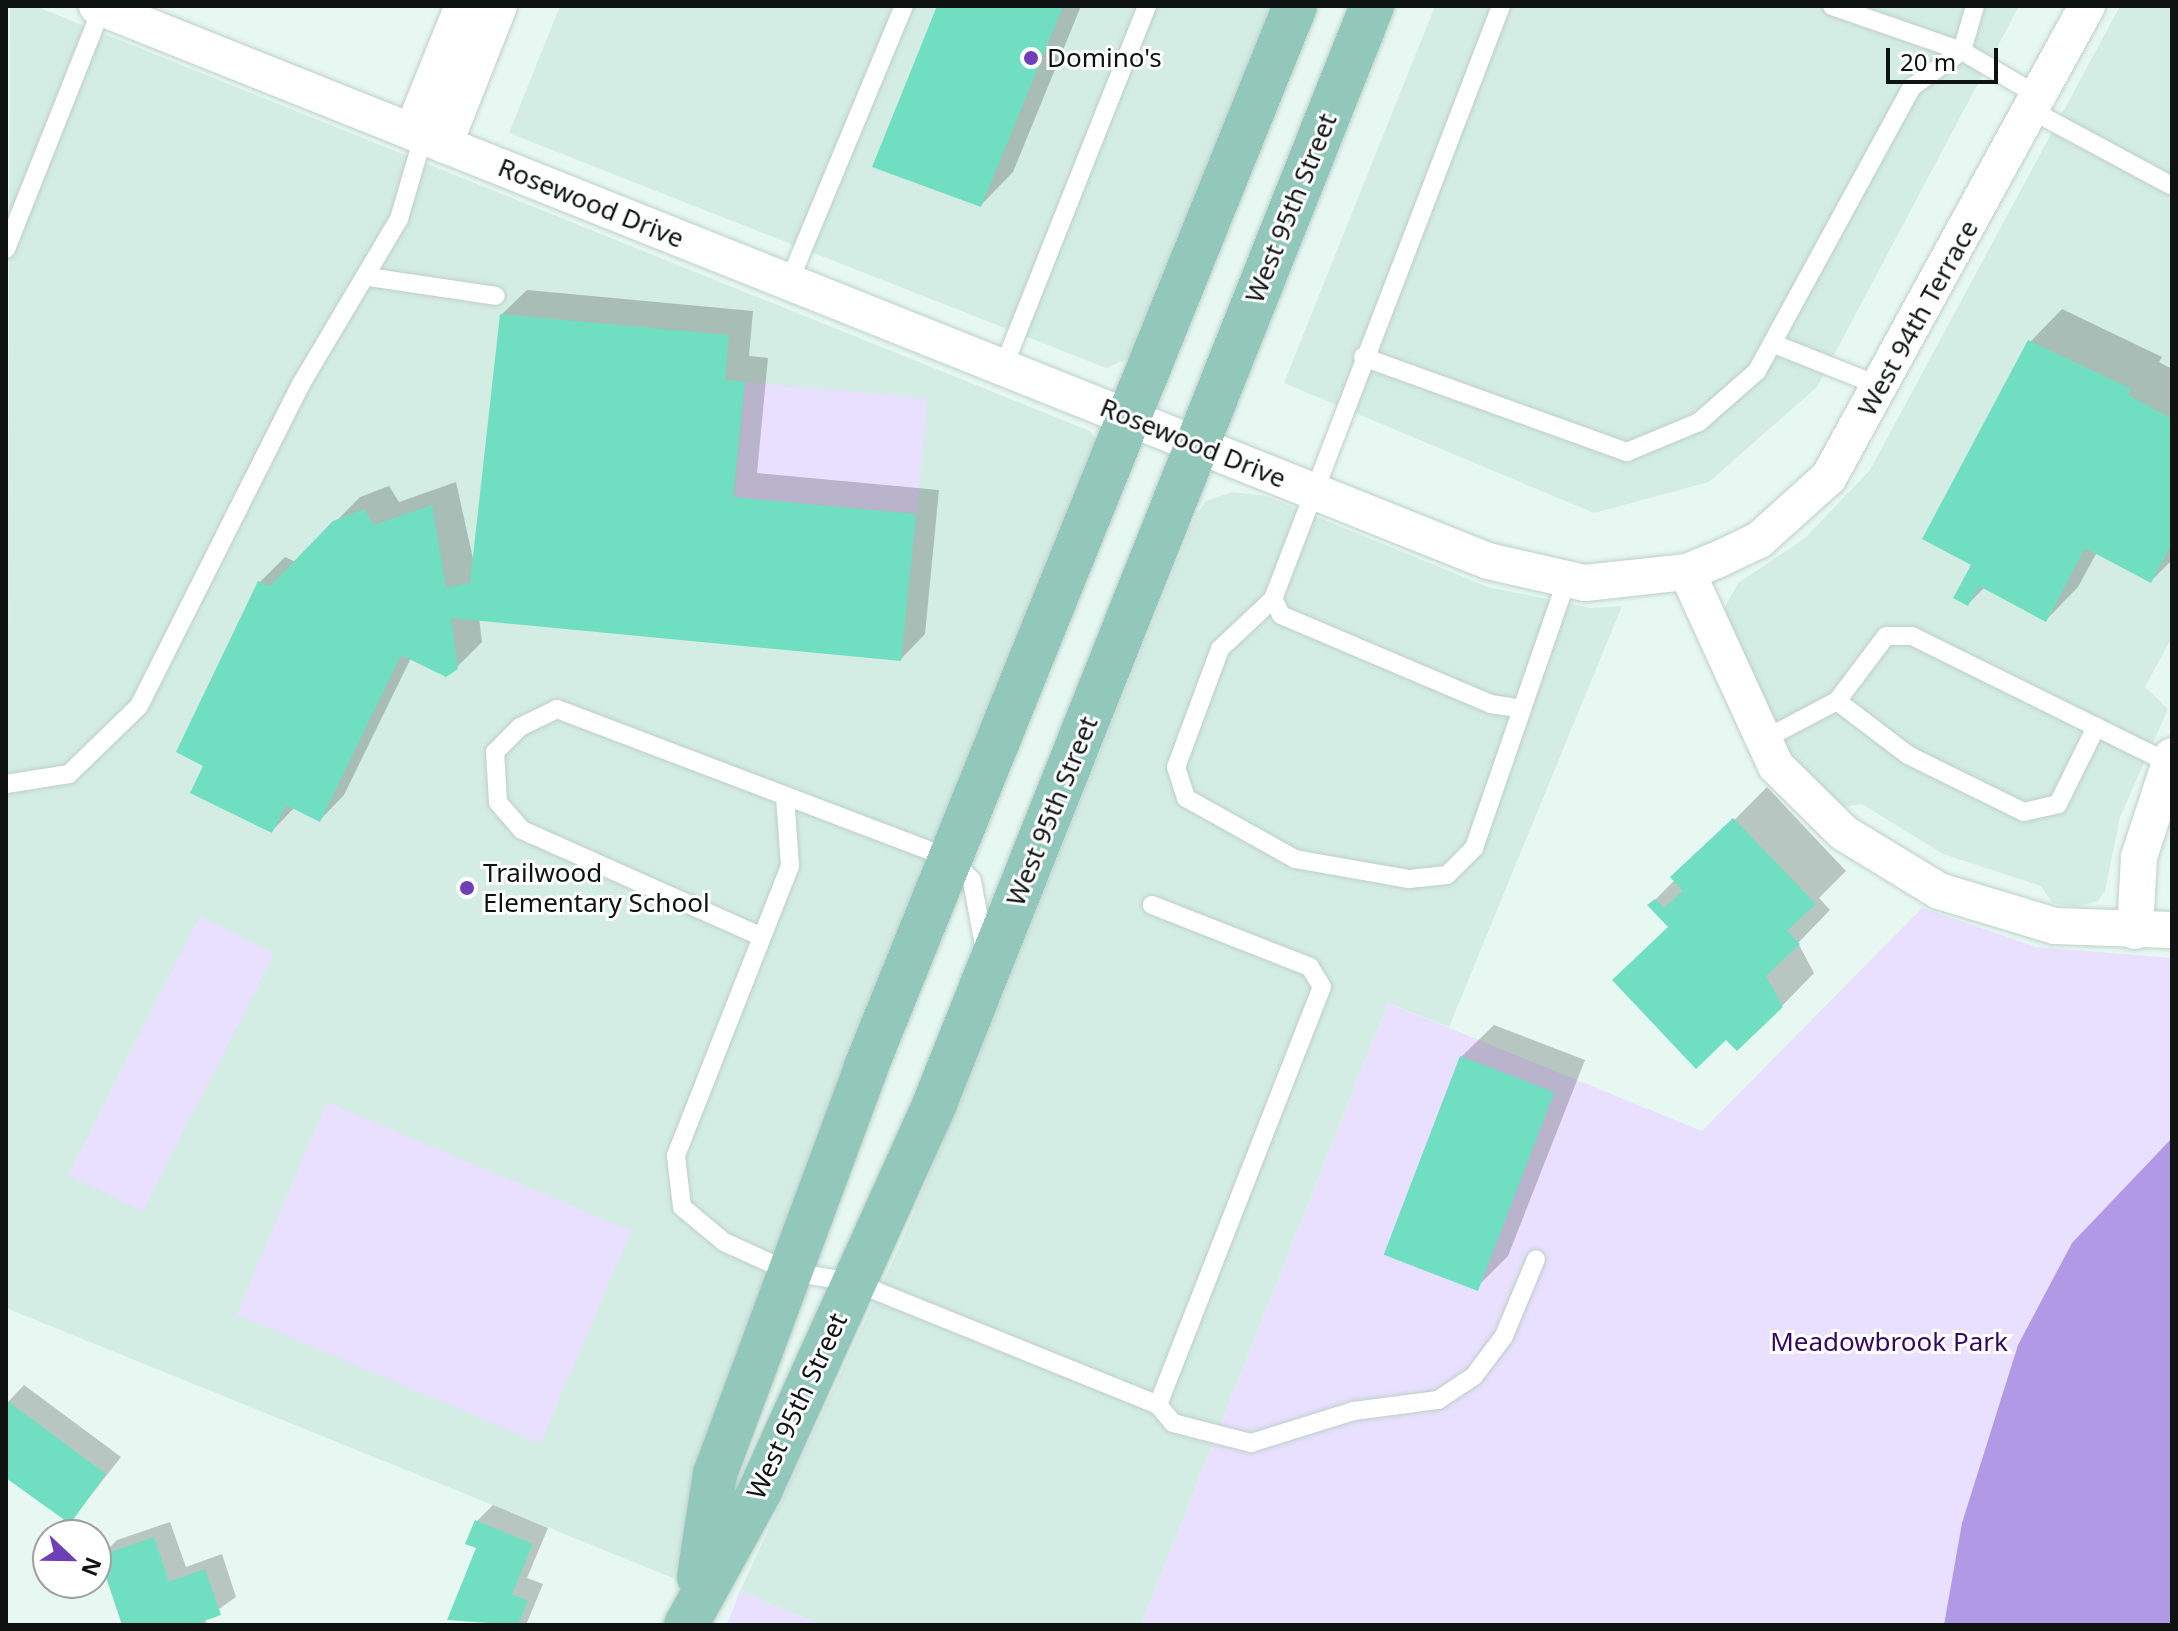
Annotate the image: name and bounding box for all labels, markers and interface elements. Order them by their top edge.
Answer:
scale bar [1890,32,2002,82]
place label: Domino's [1047,42,1162,74]
text: 20 m [1900,45,1956,78]
marker: Domino's [1022,49,1040,67]
street label: West 95th Street [1239,109,1343,307]
street label: Rosewood Drive [494,152,688,254]
street label: West 94th Terrace [1851,215,1985,421]
street label: Rosewood Drive [1096,392,1290,494]
street label: West 95th Street [1000,712,1104,910]
place label: Trailwood Elementary School [483,857,710,918]
marker: Trailwood Elementary School [458,879,476,897]
street label: West 95th Street [740,1308,854,1504]
park label: Meadowbrook Park [1770,1326,2008,1358]
north arrow [32,1519,112,1599]
text: N [75,1553,110,1581]

